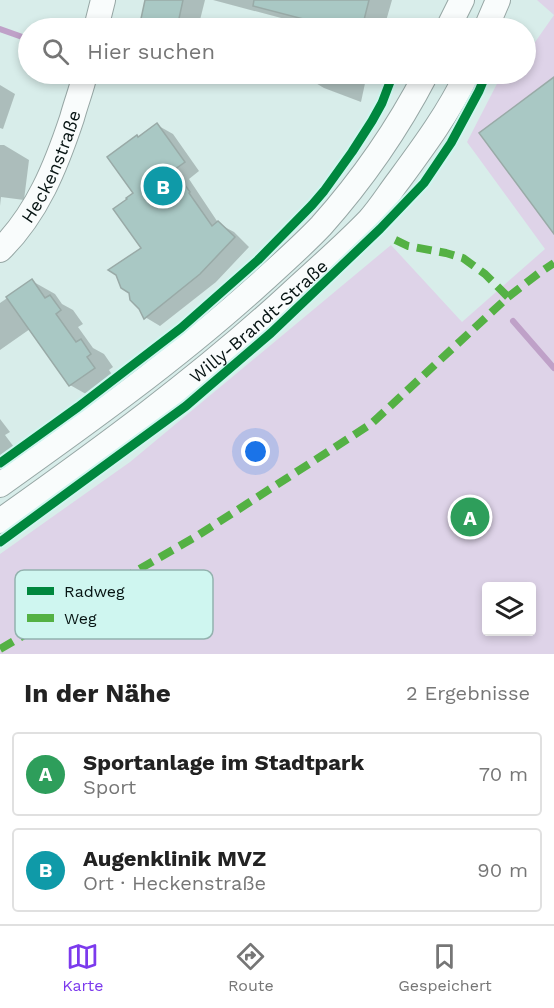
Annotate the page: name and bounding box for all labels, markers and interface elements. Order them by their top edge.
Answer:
search box [18,18,536,84]
icon: search [39,35,72,68]
text: Hier suchen [87,39,215,64]
street label: Heckenstraße [16,108,84,226]
pin: B [144,164,182,208]
street label: Willy-Brandt-Straße [185,255,332,387]
your location [241,437,270,466]
pin: A [450,494,490,540]
legend [15,570,213,639]
text: Radweg [64,582,125,601]
map controls [482,582,536,636]
button: layers [482,582,536,636]
text: Weg [64,609,97,628]
text: In der Nähe [24,678,171,708]
text: 2 Ergebnisse [406,681,530,705]
text: Sportanlage im Stadtpark [83,750,364,775]
text: A [39,762,52,786]
text: 70 m [479,762,528,786]
text: Sport [83,775,136,799]
text: Augenklinik MVZ [83,846,266,871]
text: B [39,858,52,882]
text: 90 m [477,858,528,882]
text: Ort · Heckenstraße [83,871,266,895]
tab: Karte [62,940,104,995]
tab: Route [228,940,274,995]
tab: Gespeichert [398,940,492,995]

